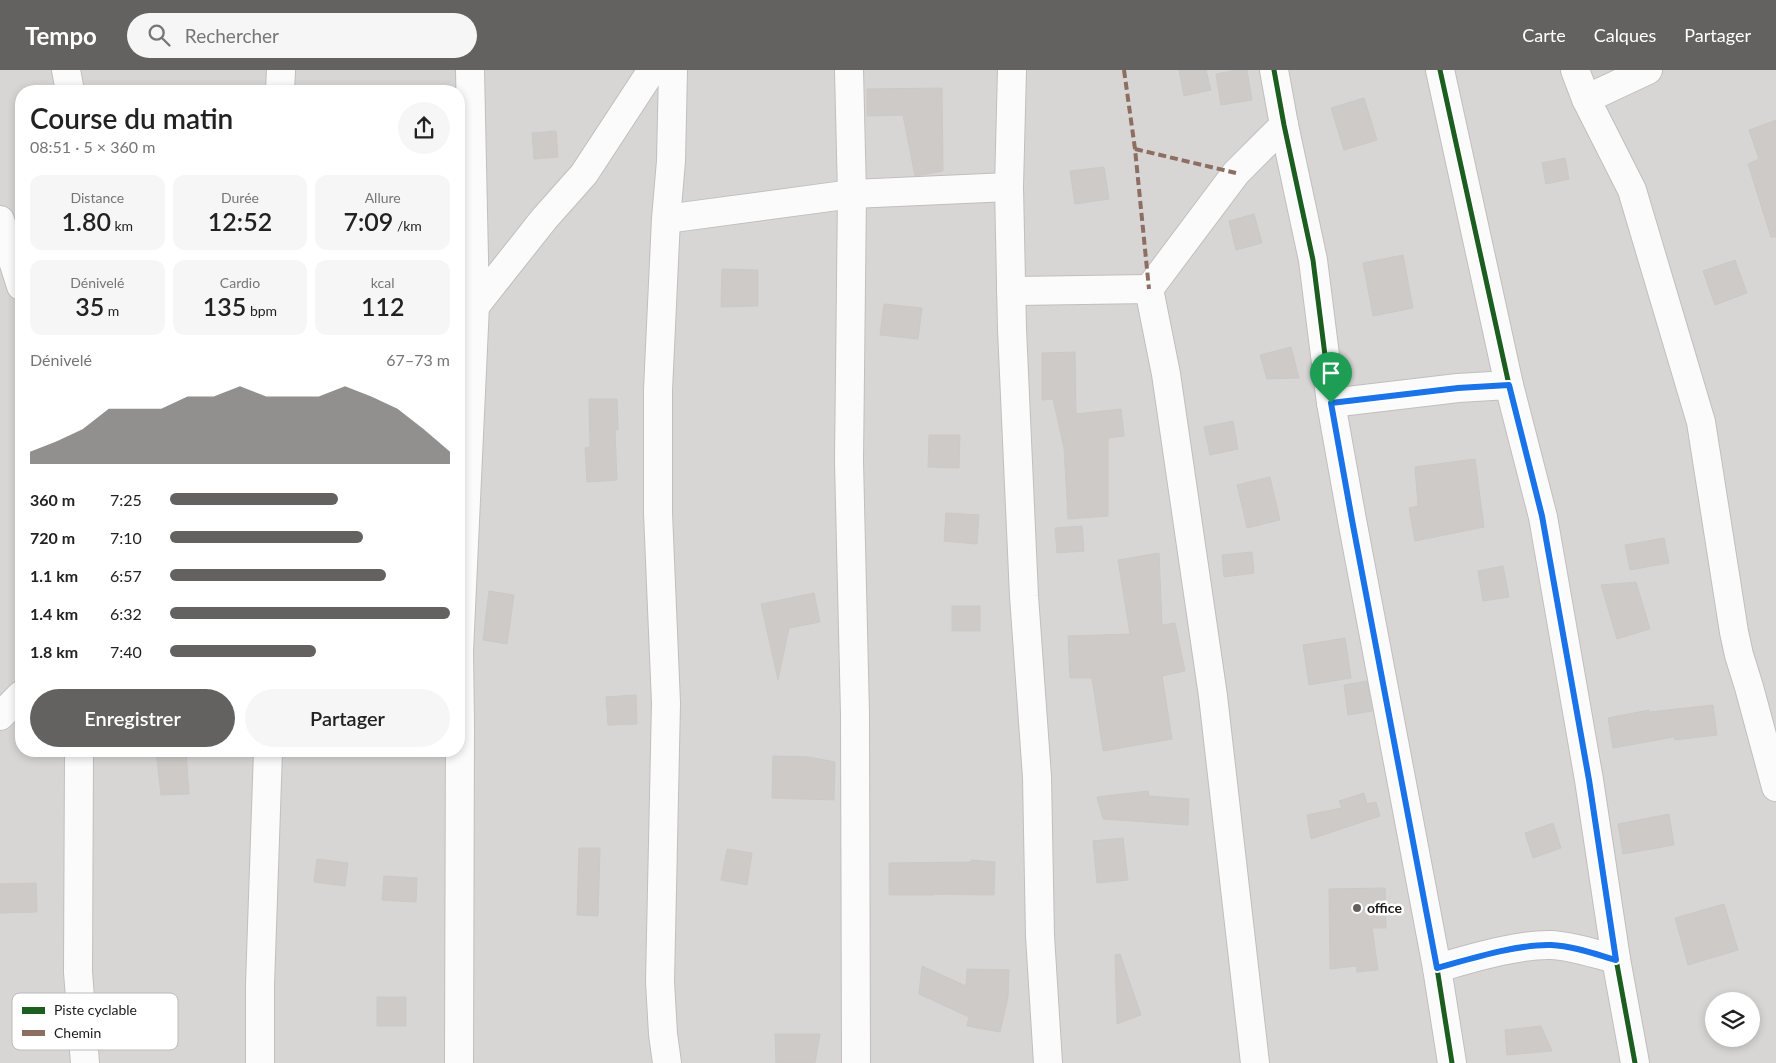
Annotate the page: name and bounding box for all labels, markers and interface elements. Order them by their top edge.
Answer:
search box [127,13,477,58]
text: Tempo [25,21,97,50]
icon: search [145,21,173,49]
text: Rechercher [185,24,279,47]
text: Carte [1522,24,1566,46]
text: Calques [1594,24,1656,46]
text: Partager [1684,24,1751,46]
text: Course du matin [30,101,233,135]
button: share [398,102,450,154]
text: 08:51 · 5 × 360 m [30,137,155,156]
text: Distance [70,189,124,206]
text: Durée [221,189,259,206]
text: Allure [365,189,401,206]
text: 1.80 [62,206,111,236]
text: 12:52 [208,206,272,236]
text: 7:09 [343,206,393,236]
text: km [111,217,133,234]
text: /km [393,217,422,234]
text: Dénivelé [70,274,124,291]
text: Cardio [220,274,260,291]
text: kcal [371,274,395,291]
text: 35 [75,291,104,321]
text: 135 [203,291,246,321]
text: 112 [361,291,404,321]
text: m [104,302,119,319]
text: bpm [246,302,277,319]
text: Dénivelé [30,350,92,369]
text: 67–73 m [386,350,450,369]
pin [1310,352,1352,403]
icon: arrive [1317,359,1345,387]
text: 360 m [30,490,75,509]
text: 7:25 [110,490,142,509]
text: 720 m [30,528,75,547]
text: 7:10 [110,528,142,547]
text: 1.1 km [30,566,78,585]
text: 6:57 [110,566,142,585]
text: 1.4 km [30,604,78,623]
text: 6:32 [110,604,142,623]
text: 1.8 km [30,642,78,661]
text: 7:40 [110,642,142,661]
button: Enregistrer [30,689,235,747]
button: Partager [245,689,450,747]
place label: office [1367,899,1402,916]
marker: office [1351,902,1363,914]
map controls [1705,992,1760,1047]
button: layers [1705,992,1760,1047]
legend [12,993,178,1050]
text: Piste cyclable [54,1001,137,1018]
text: Chemin [54,1024,101,1041]

